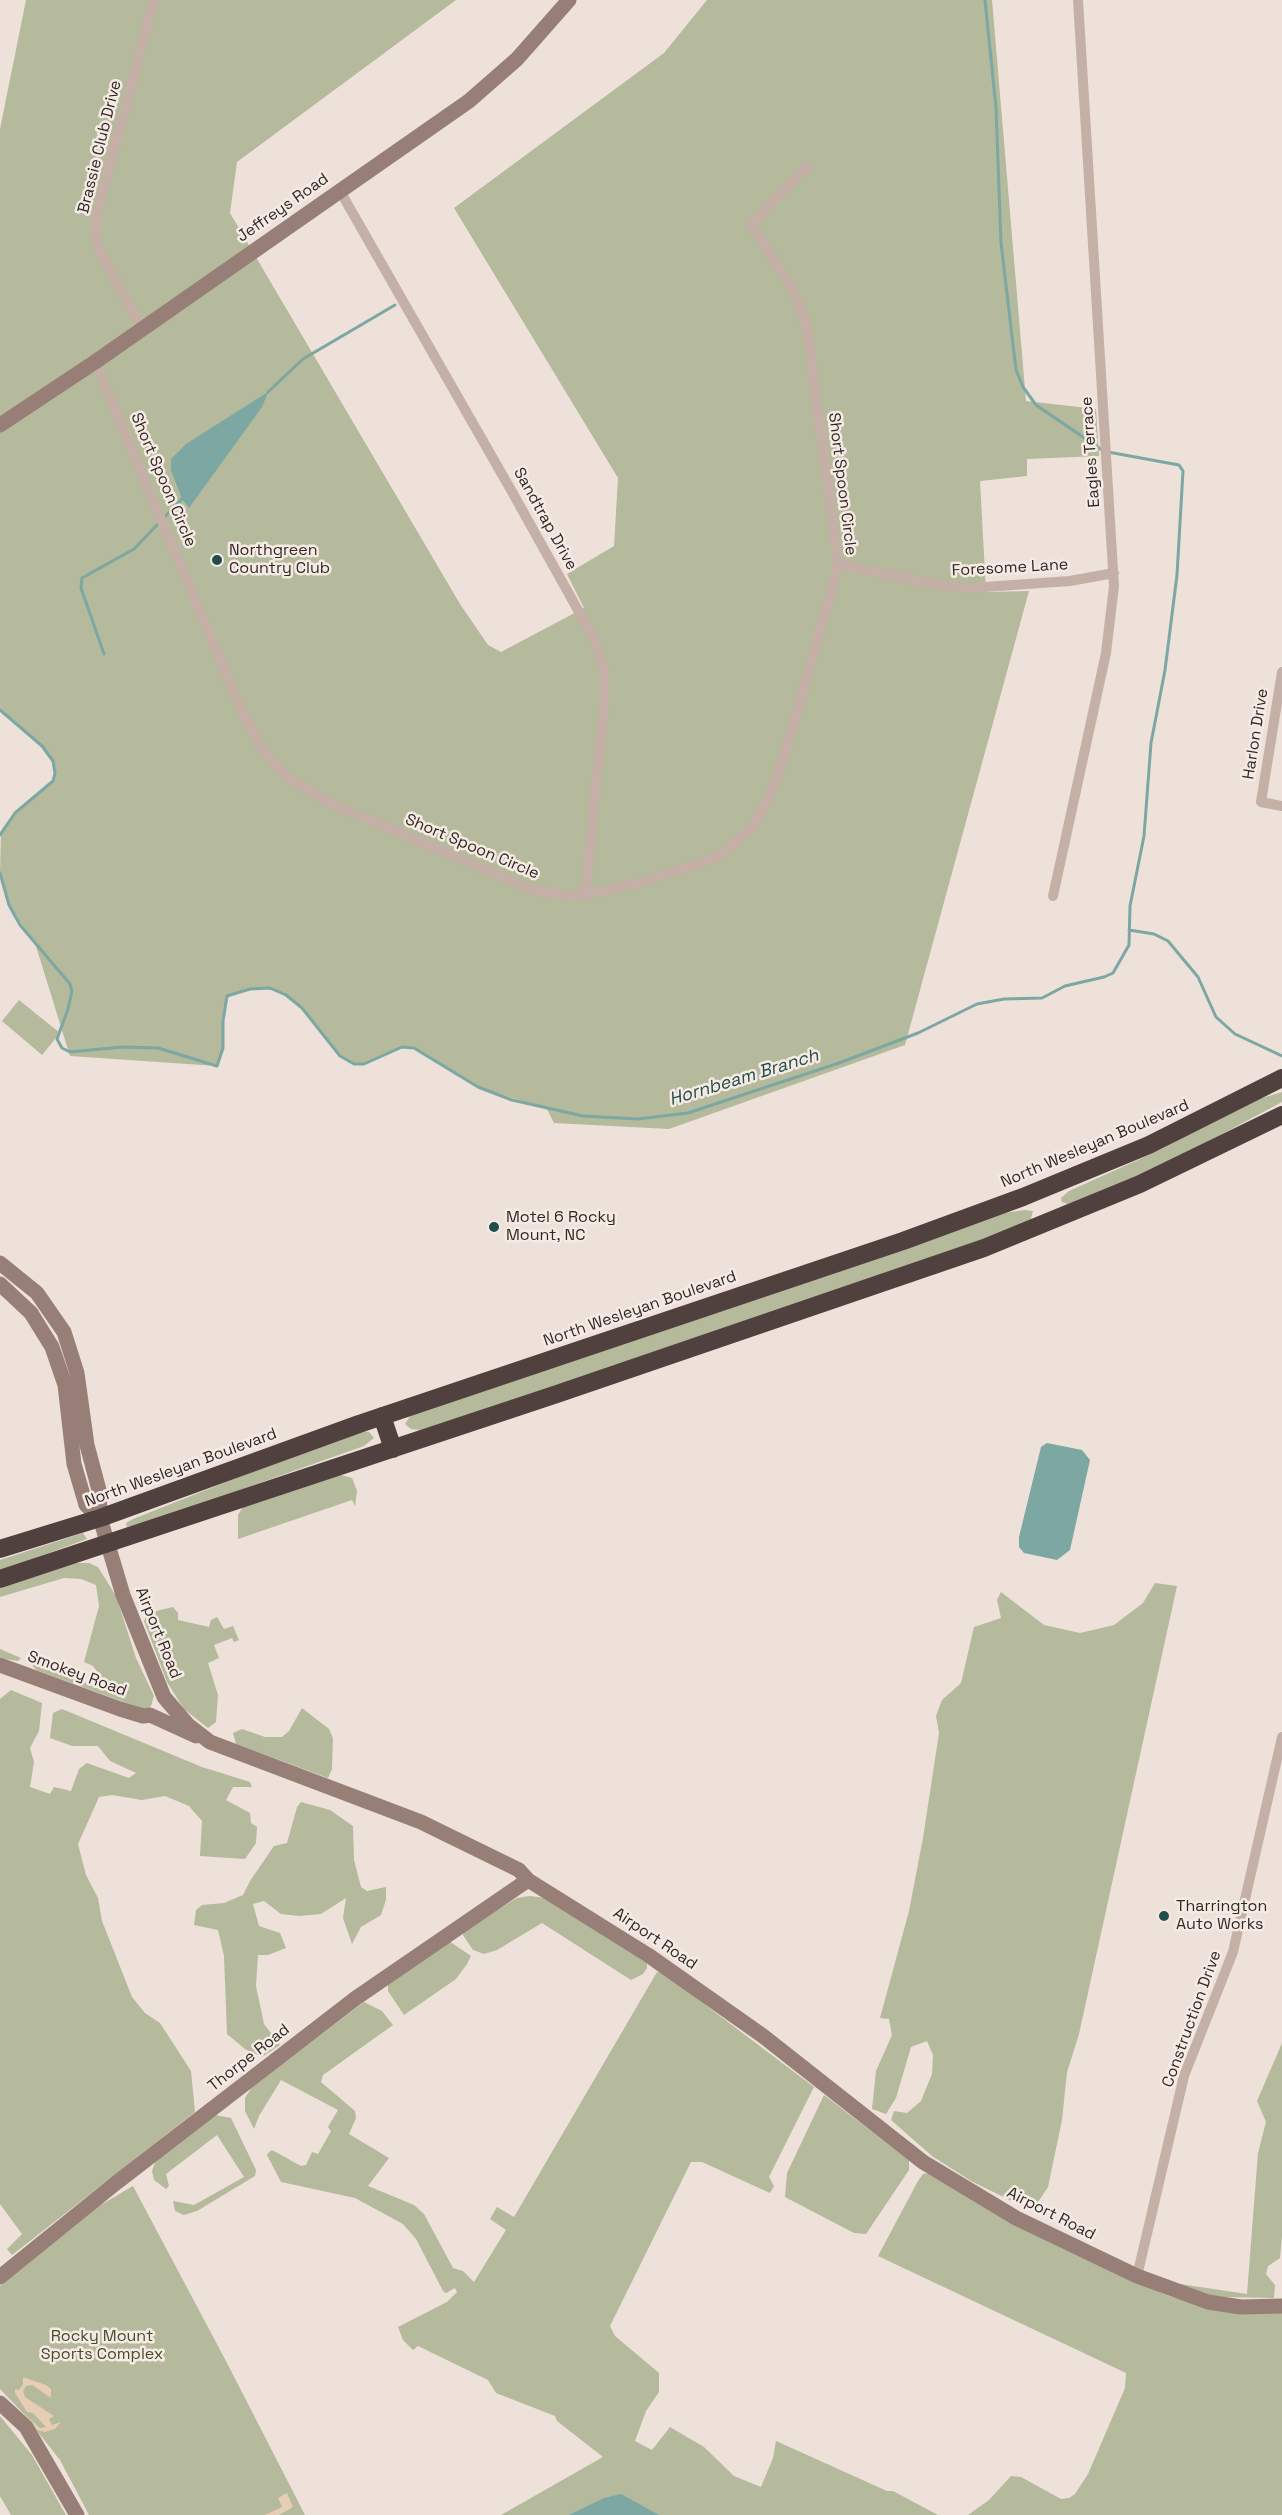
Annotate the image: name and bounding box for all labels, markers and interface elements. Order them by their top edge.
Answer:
street label: Brassie Club Drive [74,78,126,216]
street label: Jeffreys Road [234,169,332,247]
street label: Eagles Terrace [1078,396,1104,508]
street label: Short Spoon Circle [126,410,200,550]
street label: Short Spoon Circle [824,412,860,556]
street label: Sandtrap Drive [509,464,581,574]
place label: Northgreen Country Club [229,541,330,579]
marker: Northgreen Country Club [210,553,224,567]
street label: Foresome Lane [951,555,1069,581]
street label: Harlon Drive [1239,687,1273,781]
street label: Short Spoon Circle [402,810,542,884]
water label: Hornbeam Branch [667,1045,821,1111]
street label: North Wesleyan Boulevard [998,1096,1192,1192]
place label: Motel 6 Rocky Mount, NC [506,1208,616,1246]
marker: Motel 6 Rocky Mount, NC [487,1220,501,1234]
street label: North Wesleyan Boulevard [541,1267,739,1351]
street label: North Wesleyan Boulevard [82,1424,280,1512]
street label: Airport Road [131,1584,185,1682]
street label: Smokey Road [25,1647,129,1701]
place label: Tharrington Auto Works [1176,1897,1267,1935]
street label: Airport Road [609,1904,701,1974]
marker: Tharrington Auto Works [1157,1909,1171,1923]
street label: Construction Drive [1158,1948,1226,2090]
street label: Thorpe Road [204,2020,294,2096]
street label: Airport Road [1003,2183,1099,2245]
park label: Rocky Mount Sports Complex [41,2327,163,2365]

